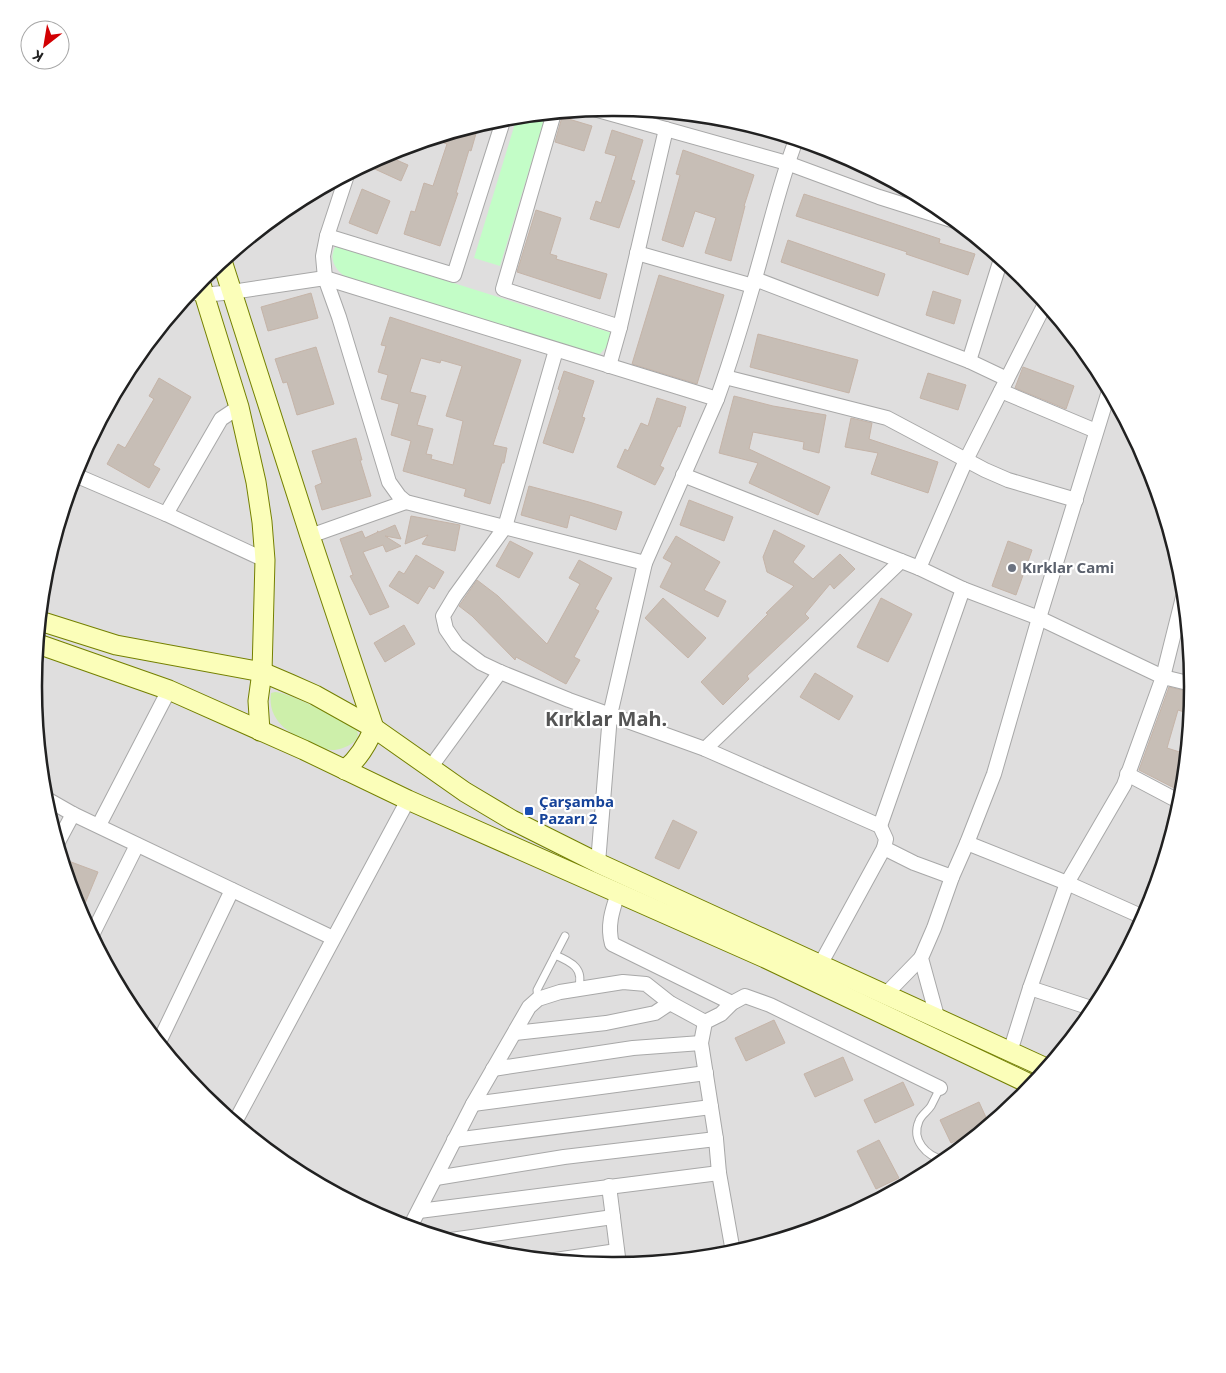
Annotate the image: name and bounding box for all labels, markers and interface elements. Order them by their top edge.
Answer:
north arrow [20,20,70,70]
text: K [29,46,47,67]
place label: Kırklar Cami [1022,557,1114,577]
marker: Kırklar Cami [1006,562,1018,574]
district label: Kırklar Mah. [545,705,667,732]
place label: Çarşamba Pazarı 2 [539,791,614,828]
marker: Çarşamba Pazarı 2 [523,805,535,817]

